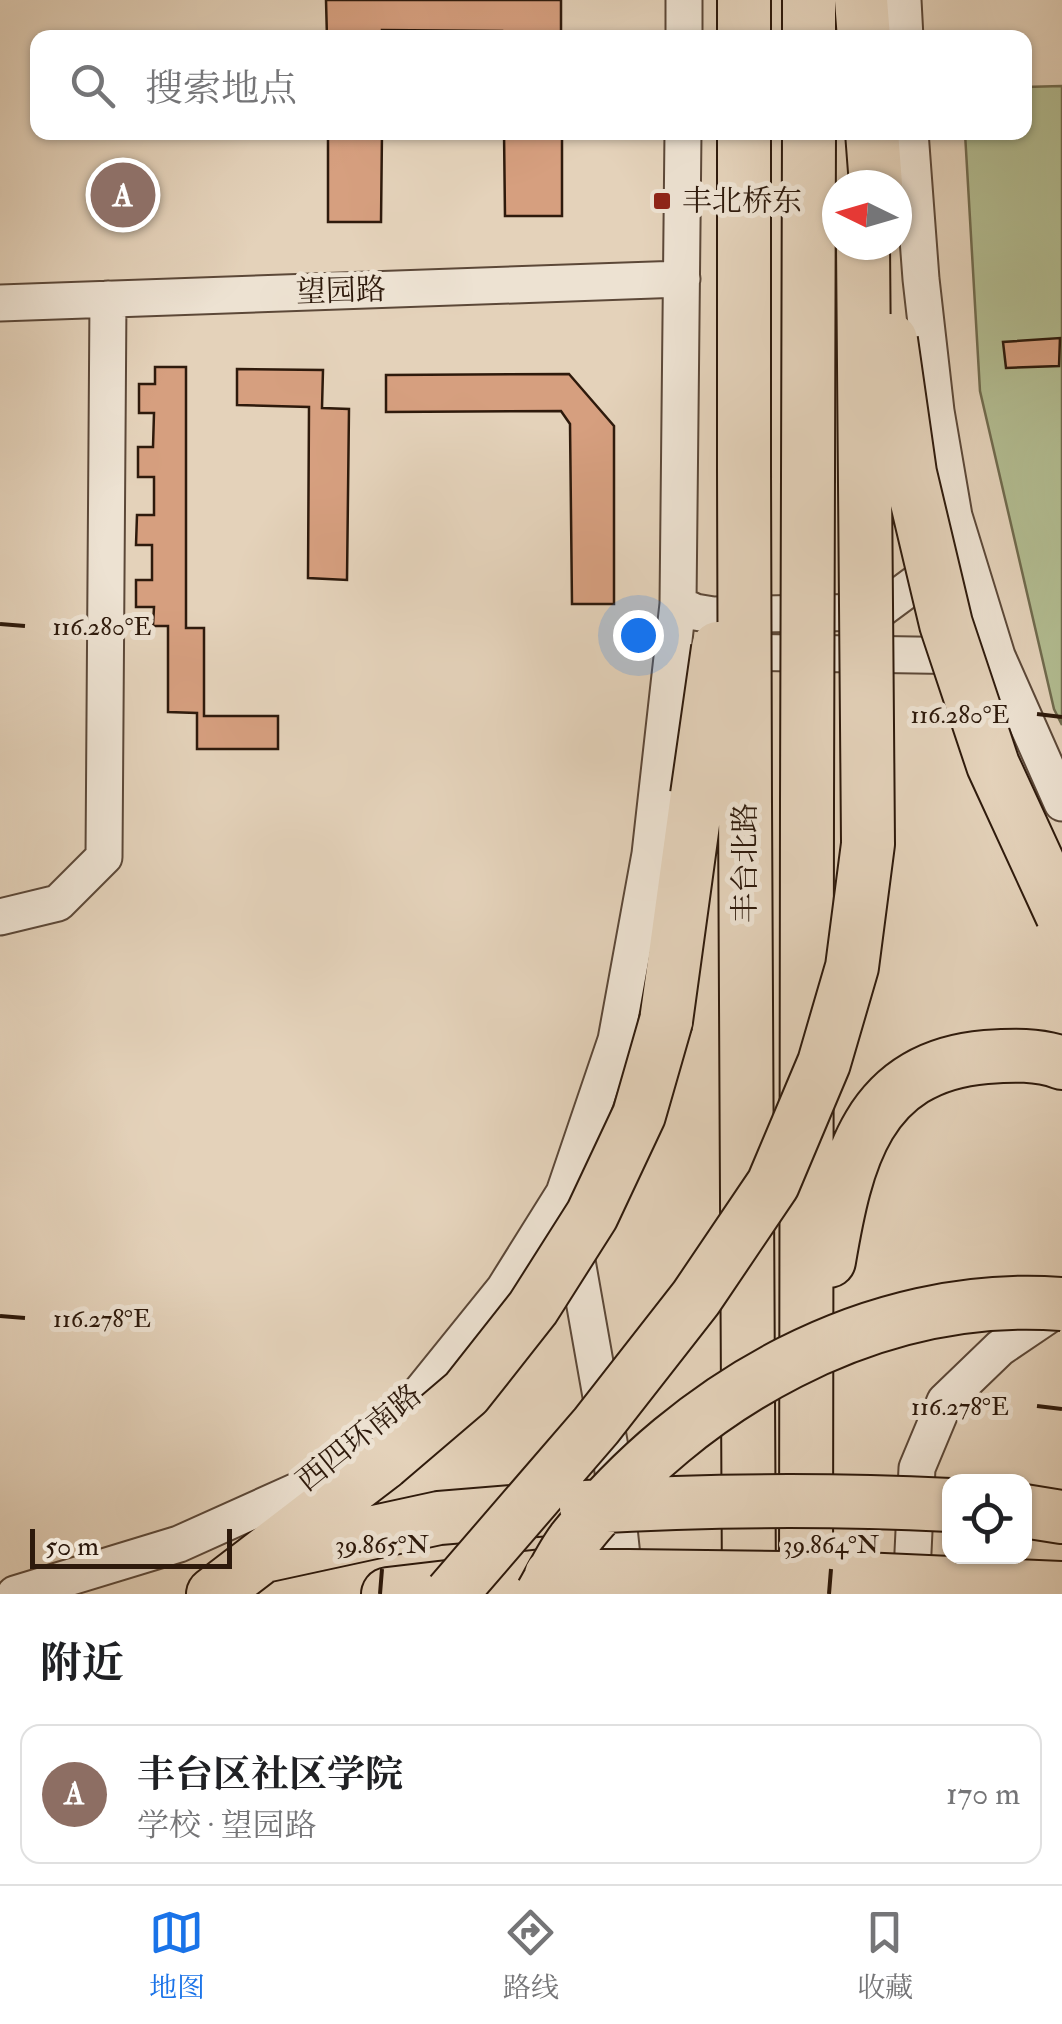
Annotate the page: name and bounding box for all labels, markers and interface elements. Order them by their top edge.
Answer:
search box [30,30,1032,140]
icon: search [65,58,120,113]
text: 搜索地点 [145,65,297,113]
pin: A [90,158,156,232]
north arrow [822,170,912,260]
place label: 丰北桥东 [682,183,802,220]
marker: 丰北桥东 [651,190,673,212]
street label: 望园路 [295,271,387,311]
your location [613,610,664,661]
text: 116.280°E [52,612,152,643]
text: 116.280°E [910,700,1010,731]
street label: 丰台北路 [727,803,764,923]
text: 116.278°E [53,1304,151,1335]
street label: 西四环南路 [289,1376,429,1500]
text: 116.278°E [911,1392,1009,1423]
map controls [942,1474,1032,1564]
button: locate [942,1474,1032,1564]
scale bar [30,1524,232,1568]
text: 50 m [45,1529,99,1564]
text: 39.865°N [335,1530,429,1561]
text: 39.864°N [783,1530,880,1561]
text: 附近 [40,1638,124,1690]
text: 丰台区社区学院 [137,1751,403,1799]
text: A [64,1774,85,1814]
text: 170 m [946,1774,1020,1814]
text: 学校 · 望园路 [137,1806,317,1846]
tab: 地图 [149,1905,205,2006]
tab: 路线 [503,1905,559,2006]
tab: 收藏 [857,1905,913,2006]

